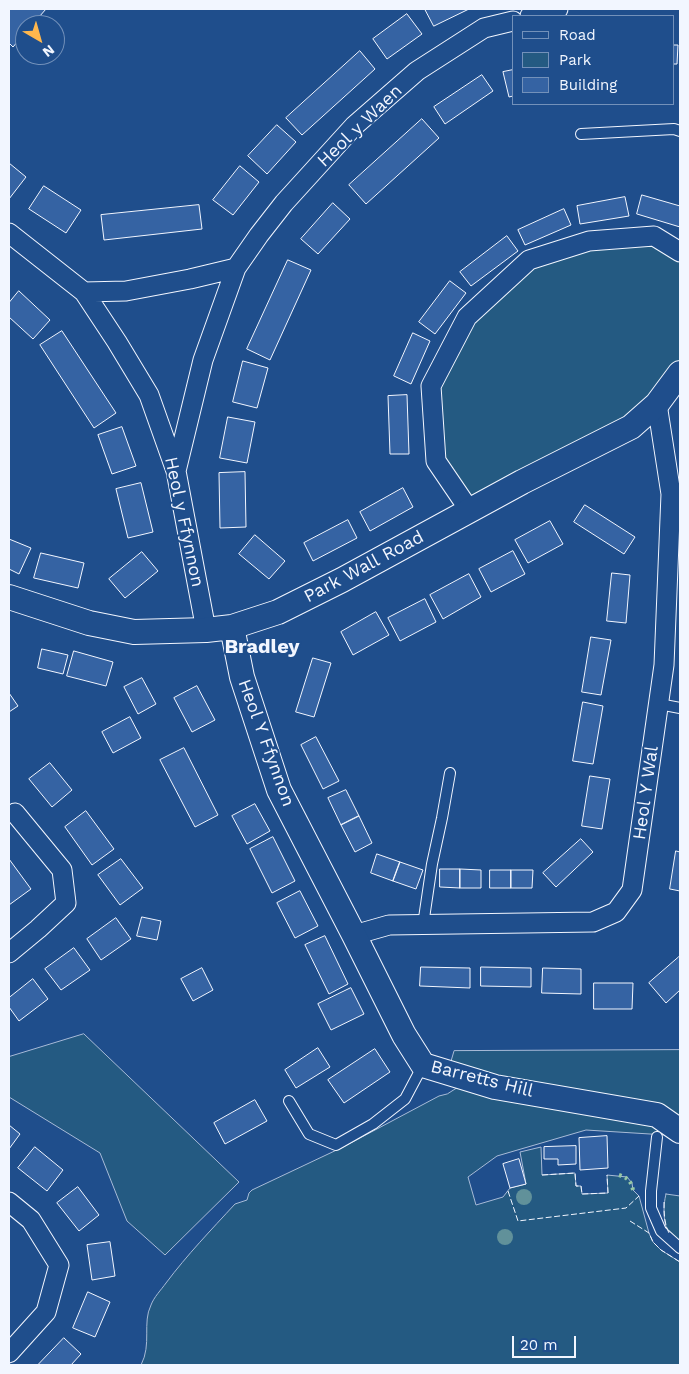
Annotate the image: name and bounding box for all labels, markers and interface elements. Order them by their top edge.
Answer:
north arrow [15,15,65,65]
legend [512,15,674,105]
text: Road [559,26,596,44]
text: N [40,42,58,61]
text: Park [559,51,591,69]
text: Building [559,76,617,94]
street label: Heol y Waen [313,80,407,172]
street label: Heol y Ffynnon [160,455,208,589]
street label: Park Wall Road [300,526,428,608]
district label: Bradley [224,635,300,659]
street label: Heol Y Ffynnon [233,676,299,810]
street label: Heol Y Wal [629,745,663,841]
street label: Barretts Hill [428,1056,536,1102]
scale bar [514,1326,578,1358]
text: 20 m [520,1336,558,1354]

